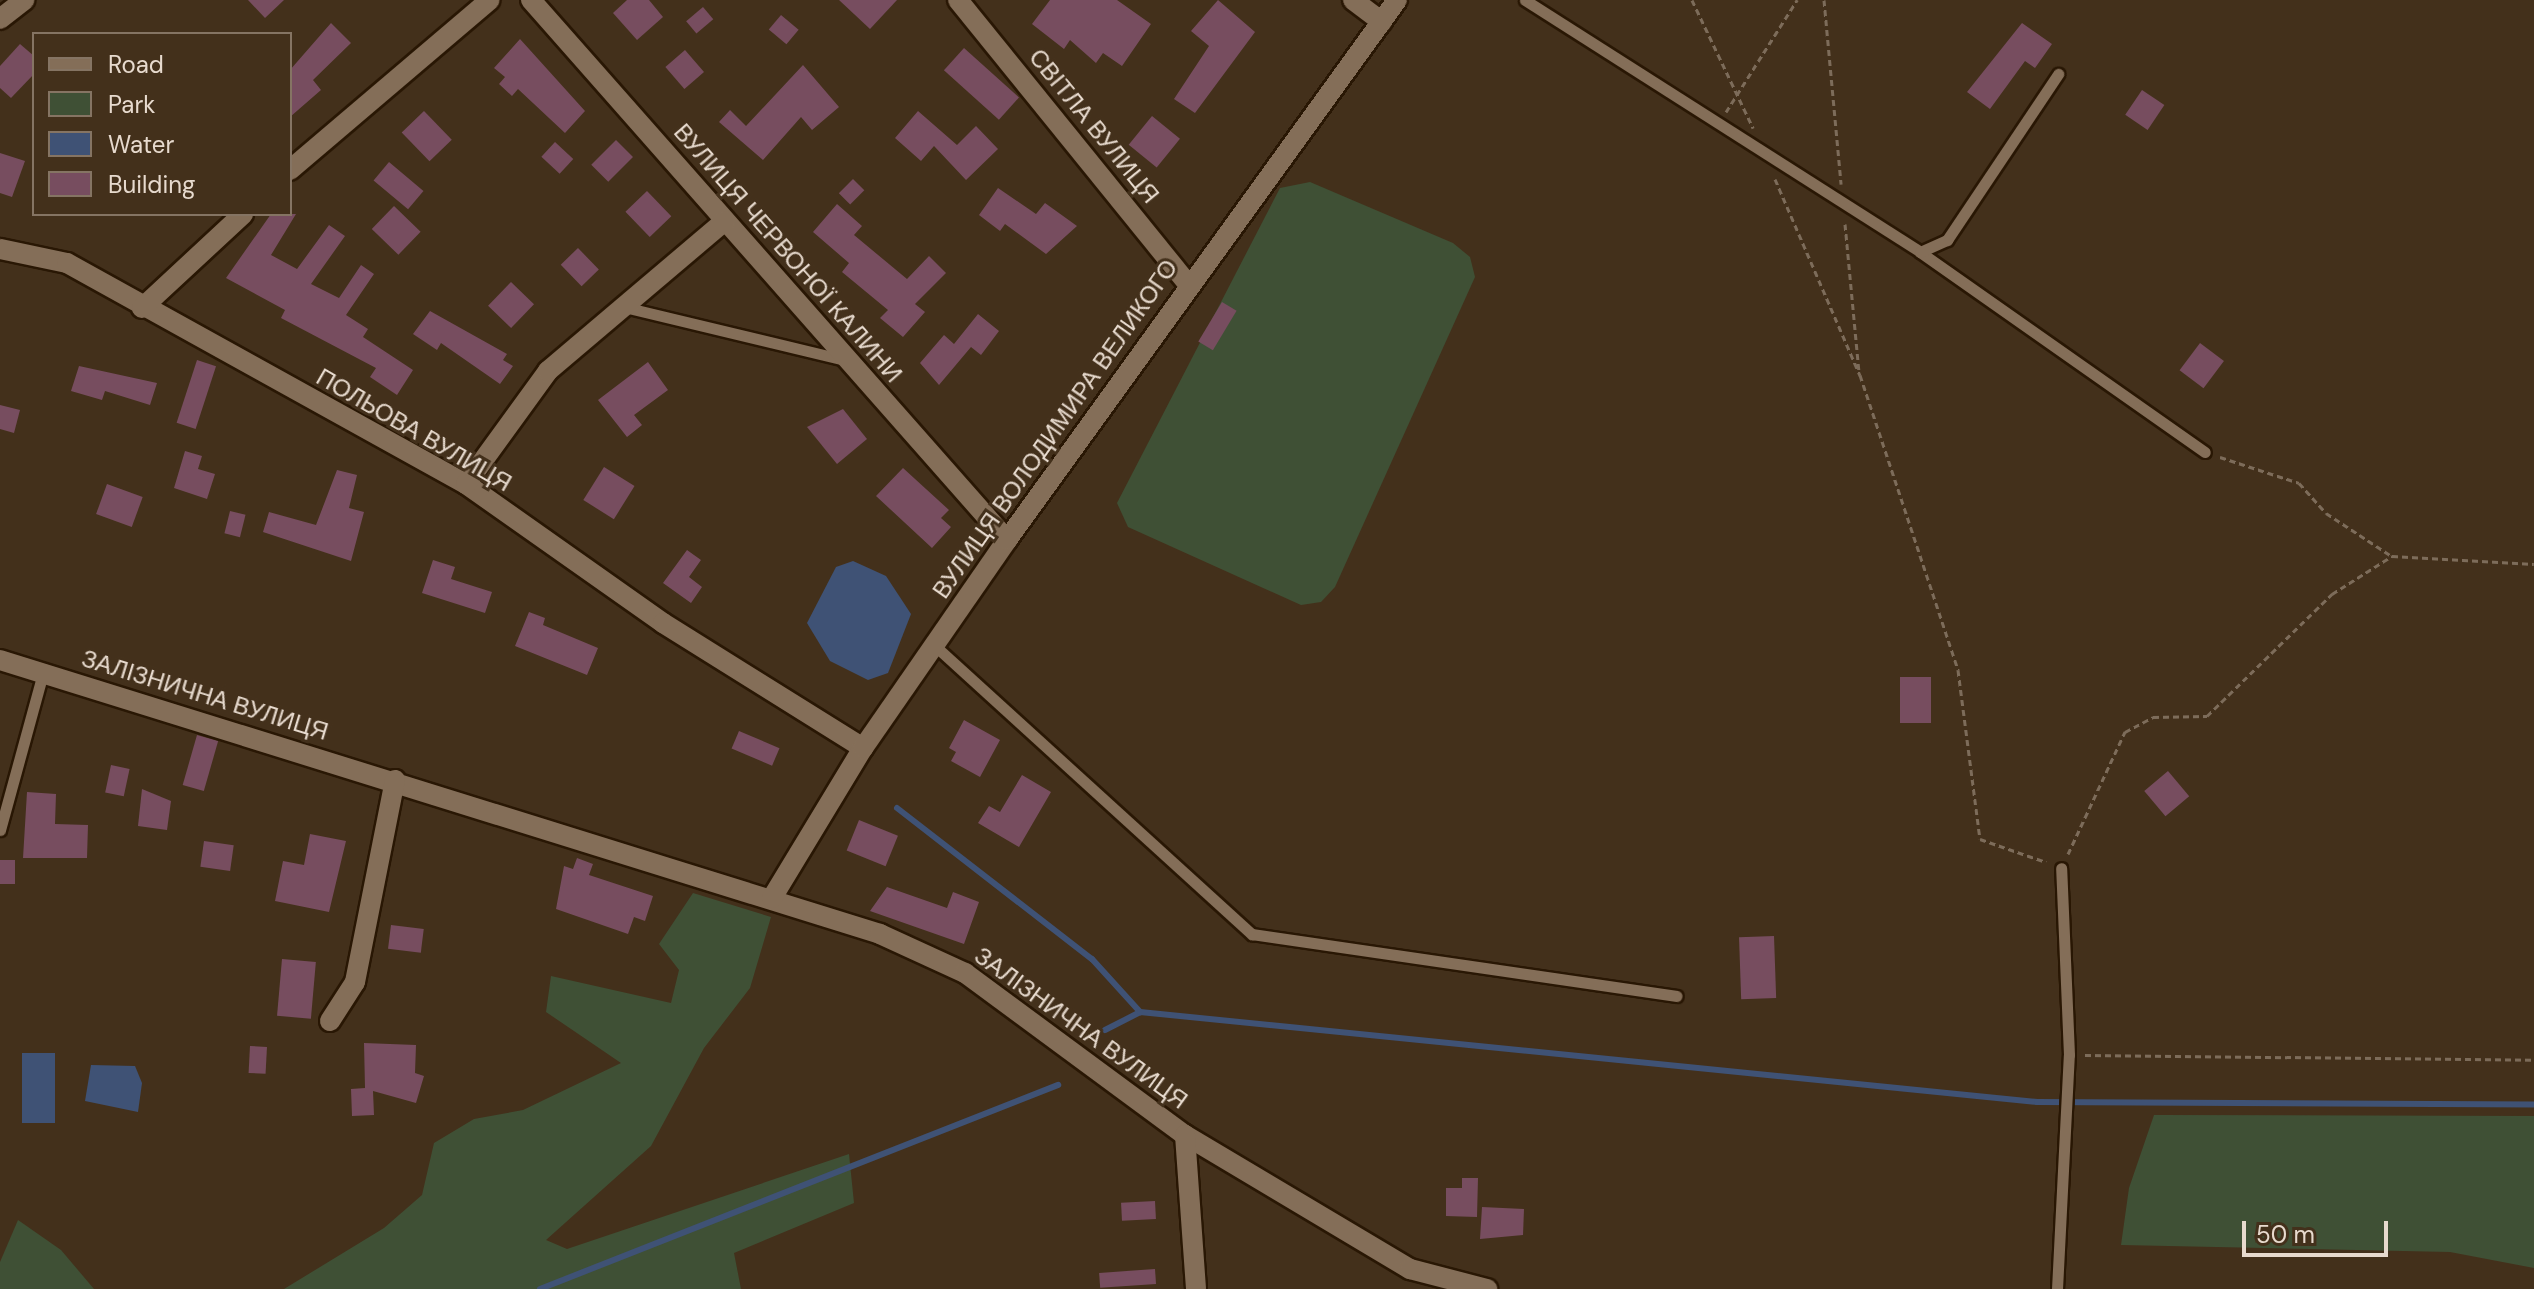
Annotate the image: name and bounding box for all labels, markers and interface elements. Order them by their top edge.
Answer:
legend [32,32,292,216]
street label: СВІТЛА ВУЛИЦЯ [1023,43,1165,209]
text: Road [108,49,164,80]
text: Park [108,89,155,120]
street label: ВУЛИЦЯ ЧЕРВОНОЇ КАЛИНИ [668,118,908,388]
text: Water [108,129,174,160]
text: Building [108,169,195,200]
street label: ВУЛИЦЯ ВОЛОДИМИРА ВЕЛИКОГО [927,254,1183,604]
street label: ПОЛЬОВА ВУЛИЦЯ [311,362,517,498]
street label: ЗАЛІЗНИЧНА ВУЛИЦЯ [78,644,332,746]
street label: ЗАЛІЗНИЧНА ВУЛИЦЯ [969,941,1193,1115]
scale bar [2246,1205,2392,1255]
text: 50 m [2256,1219,2315,1250]

